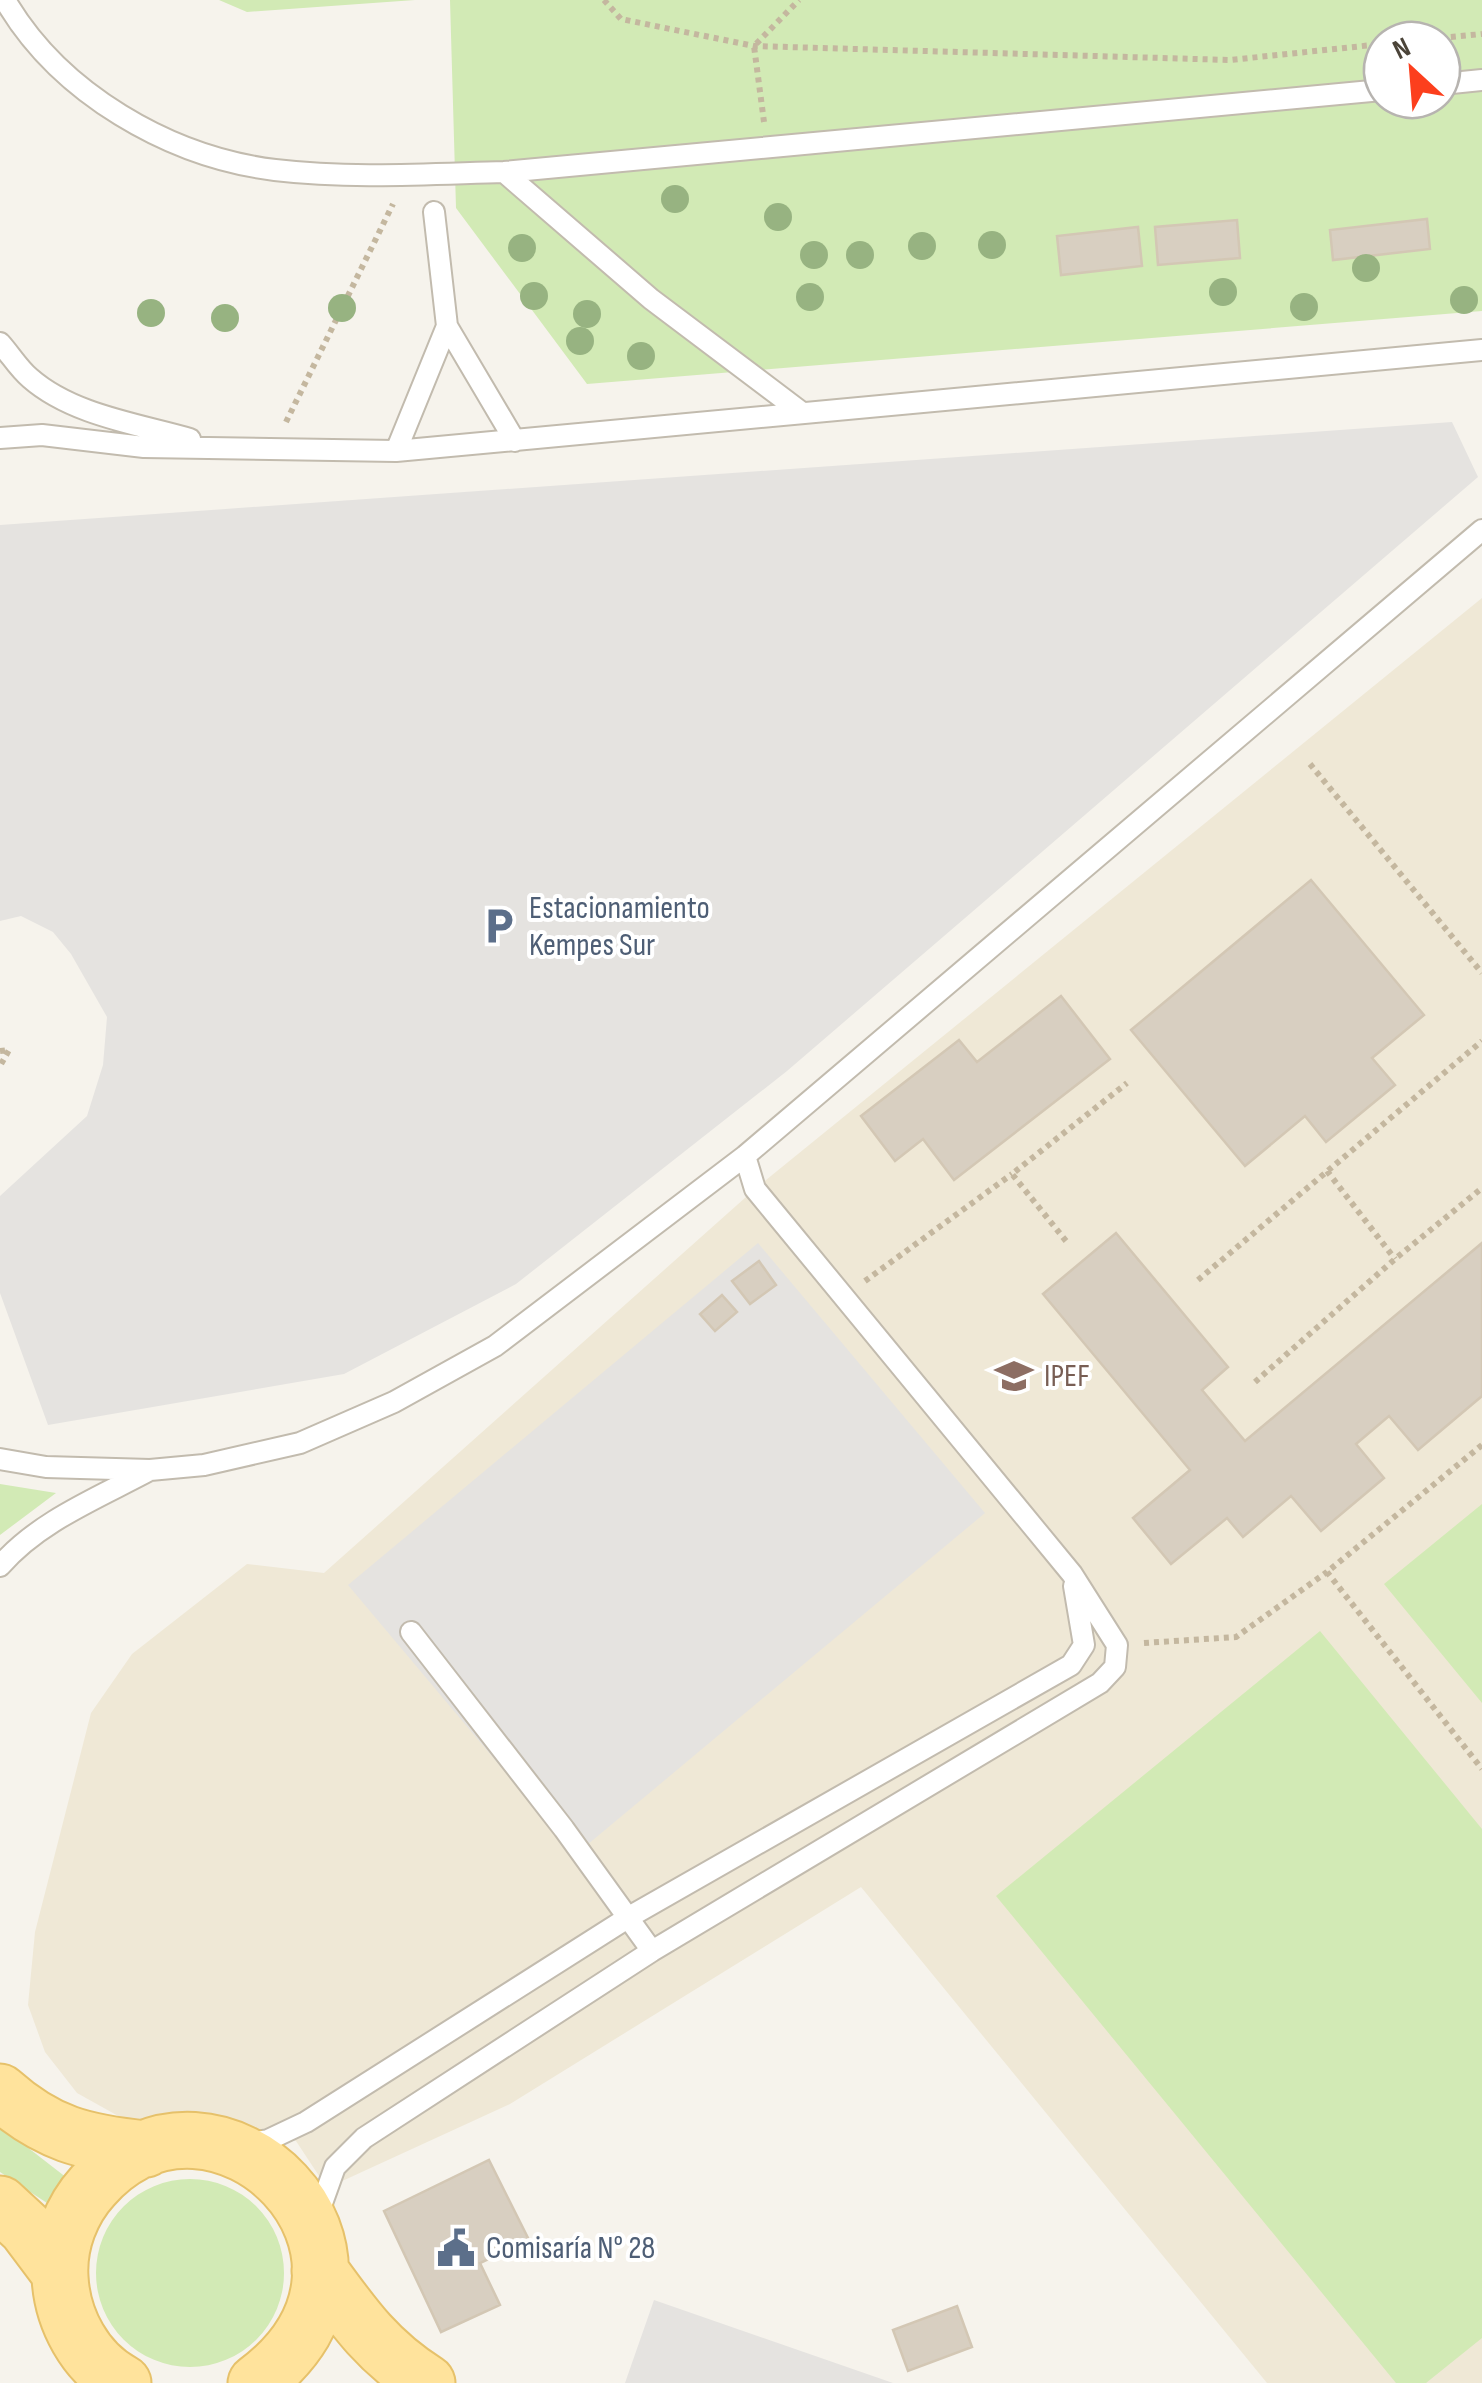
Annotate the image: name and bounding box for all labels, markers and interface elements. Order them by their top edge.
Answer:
north arrow [1362,20,1462,120]
text: N [1388,31,1416,67]
place label: Estacionamiento Kempes Sur [529,889,710,965]
parking icon: Estacionamiento Kempes Sur [478,905,520,947]
school or university icon: IPEF [993,1355,1035,1397]
place label: IPEF [1044,1357,1090,1396]
public building icon: Comisaría N° 28 [435,2227,477,2269]
place label: Comisaría N° 28 [486,2229,655,2268]

